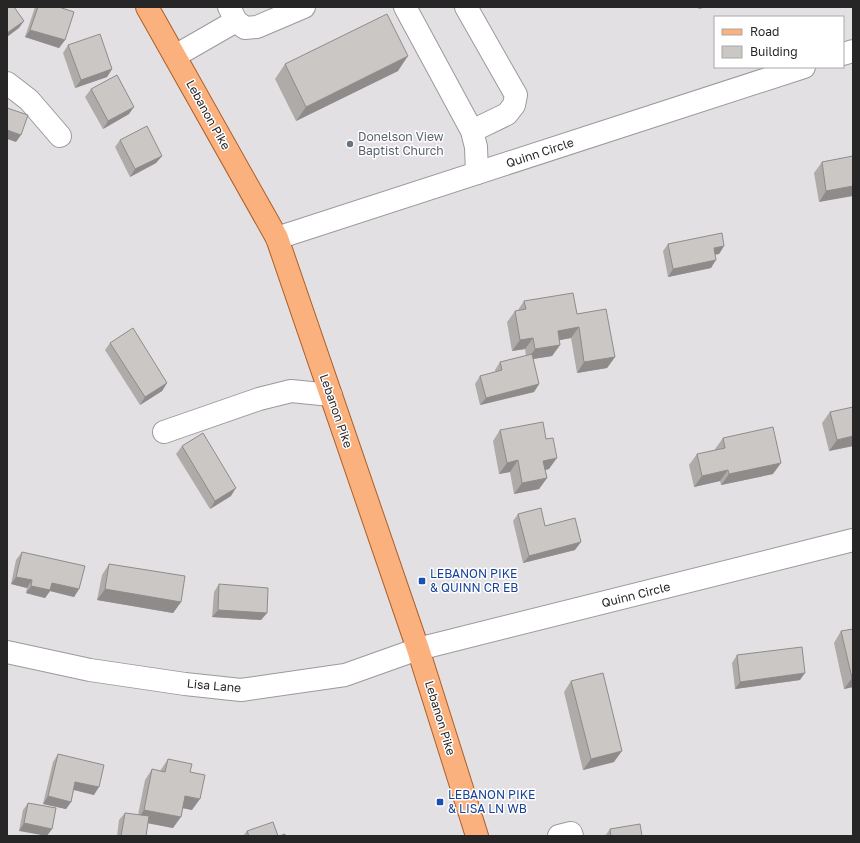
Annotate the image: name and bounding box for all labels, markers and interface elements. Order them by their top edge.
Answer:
legend [714,16,844,68]
text: Road [750,24,779,39]
text: Building [750,44,798,59]
street label: Lebanon Pike [183,77,234,152]
place label: Donelson View Baptist Church [358,129,444,158]
street label: Quinn Circle [504,135,576,171]
marker: Donelson View Baptist Church [345,139,355,149]
street label: Lebanon Pike [317,372,356,450]
place label: LEBANON PIKE & QUINN CR EB [430,566,518,595]
marker: LEBANON PIKE & QUINN CR EB [417,576,427,586]
street label: Quinn Circle [600,579,672,610]
street label: Lisa Lane [186,676,242,695]
street label: Lebanon Pike [422,679,459,757]
place label: LEBANON PIKE & LISA LN WB [448,787,535,816]
marker: LEBANON PIKE & LISA LN WB [435,797,445,807]

